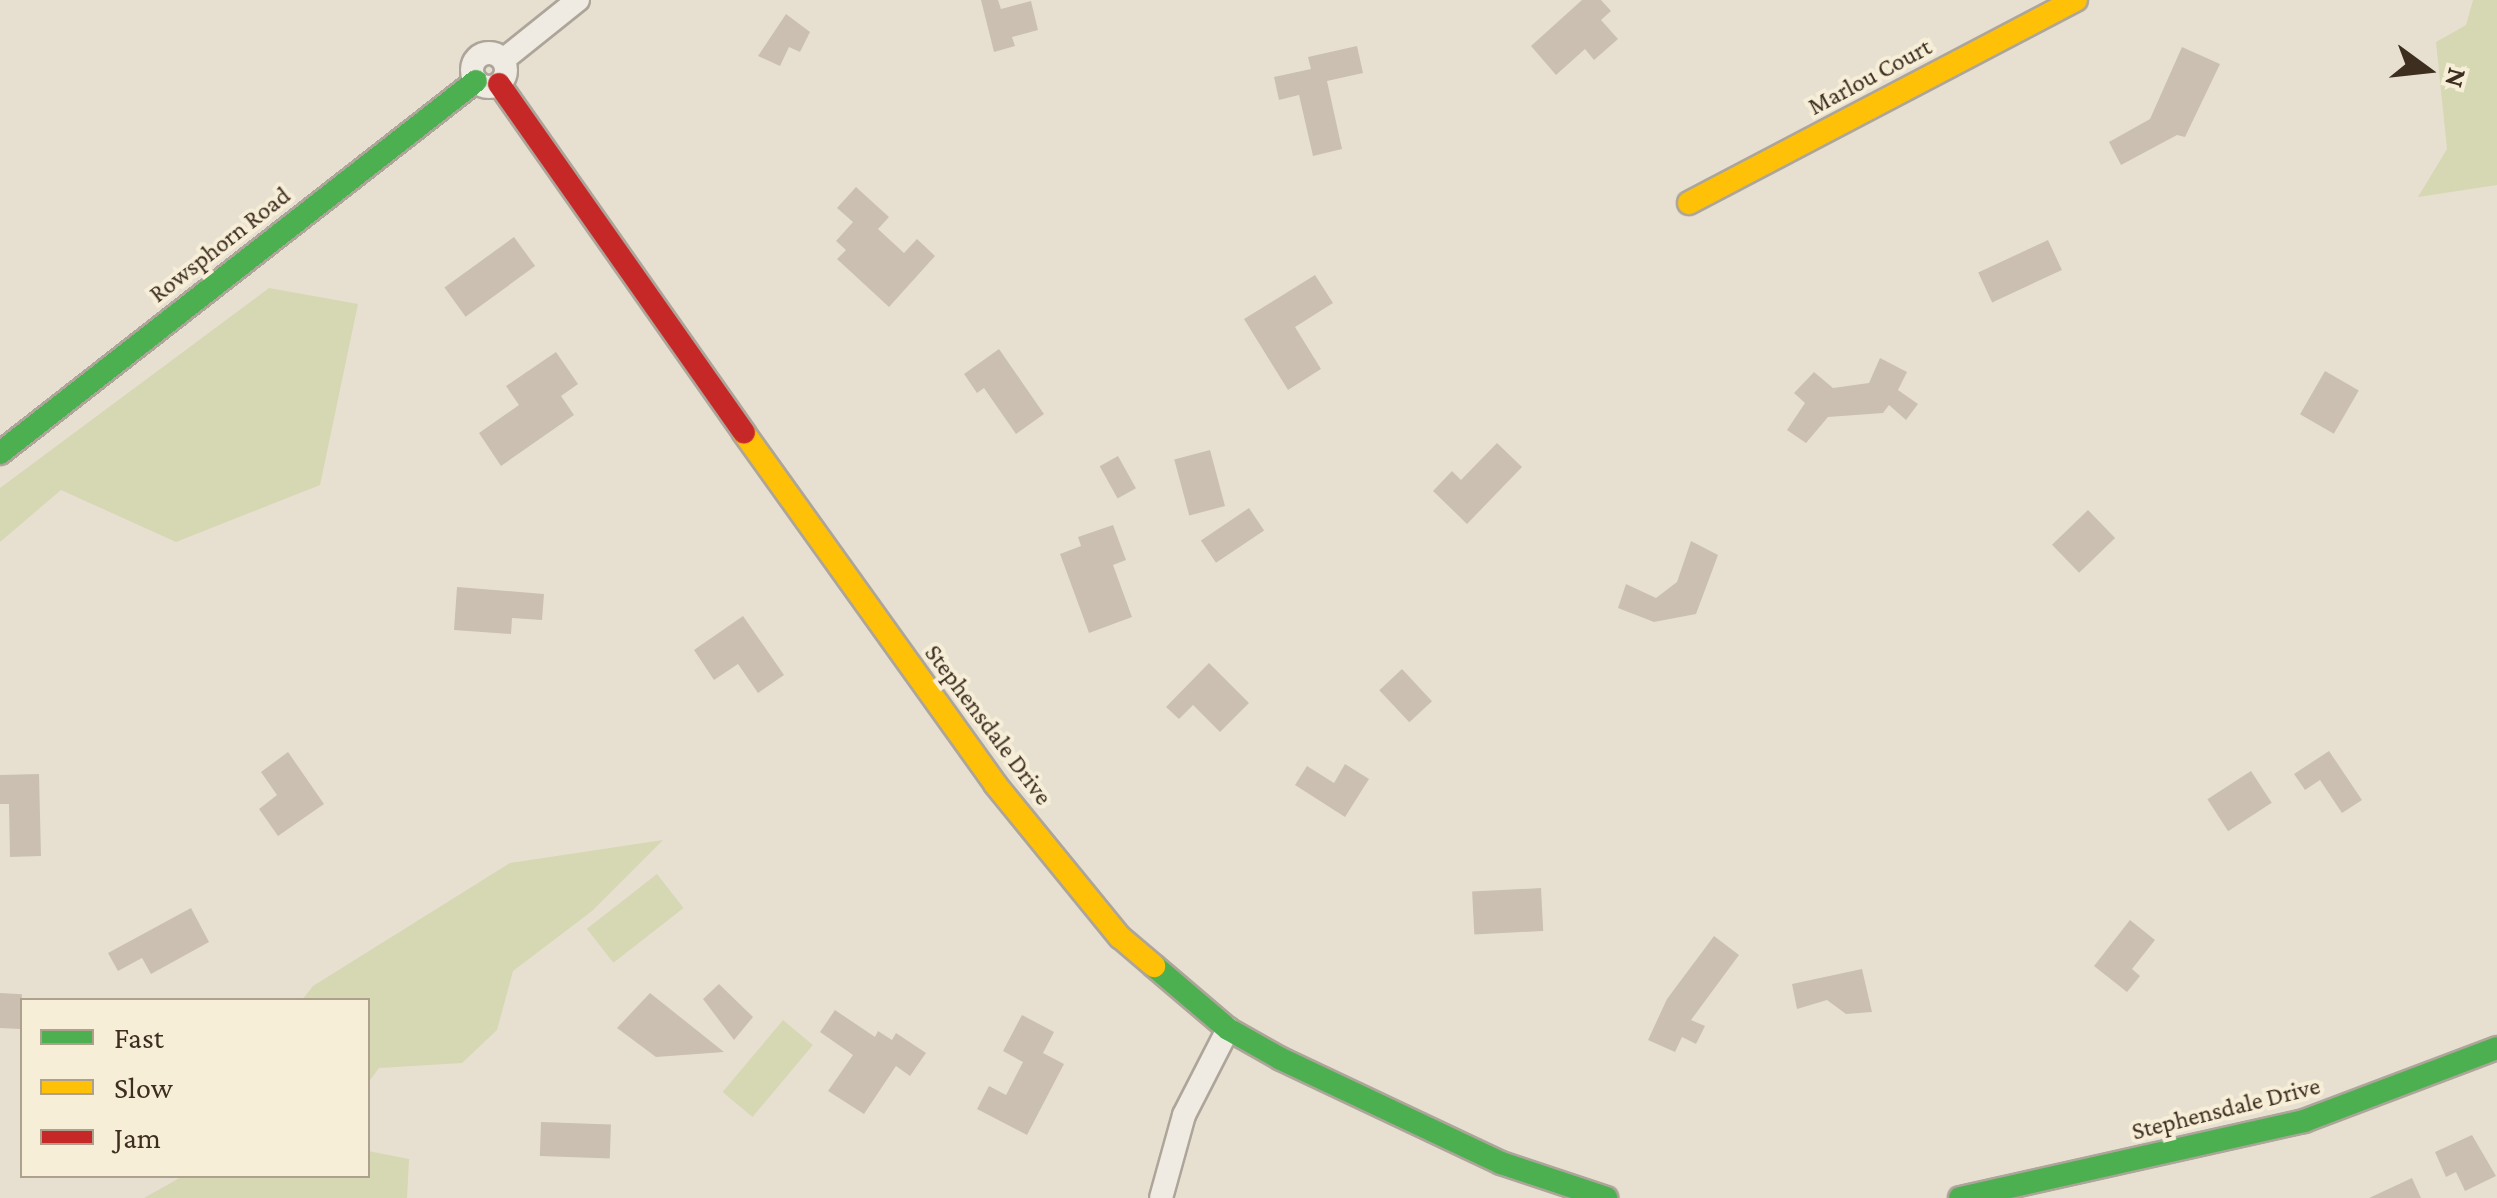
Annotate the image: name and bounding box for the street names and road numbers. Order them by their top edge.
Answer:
street label: Marlou Court [1803,32,1937,122]
street label: Rowsphorn Road [144,181,296,309]
street label: Stephensdale Drive [918,639,1058,811]
street label: Stephensdale Drive [2129,1071,2323,1147]

